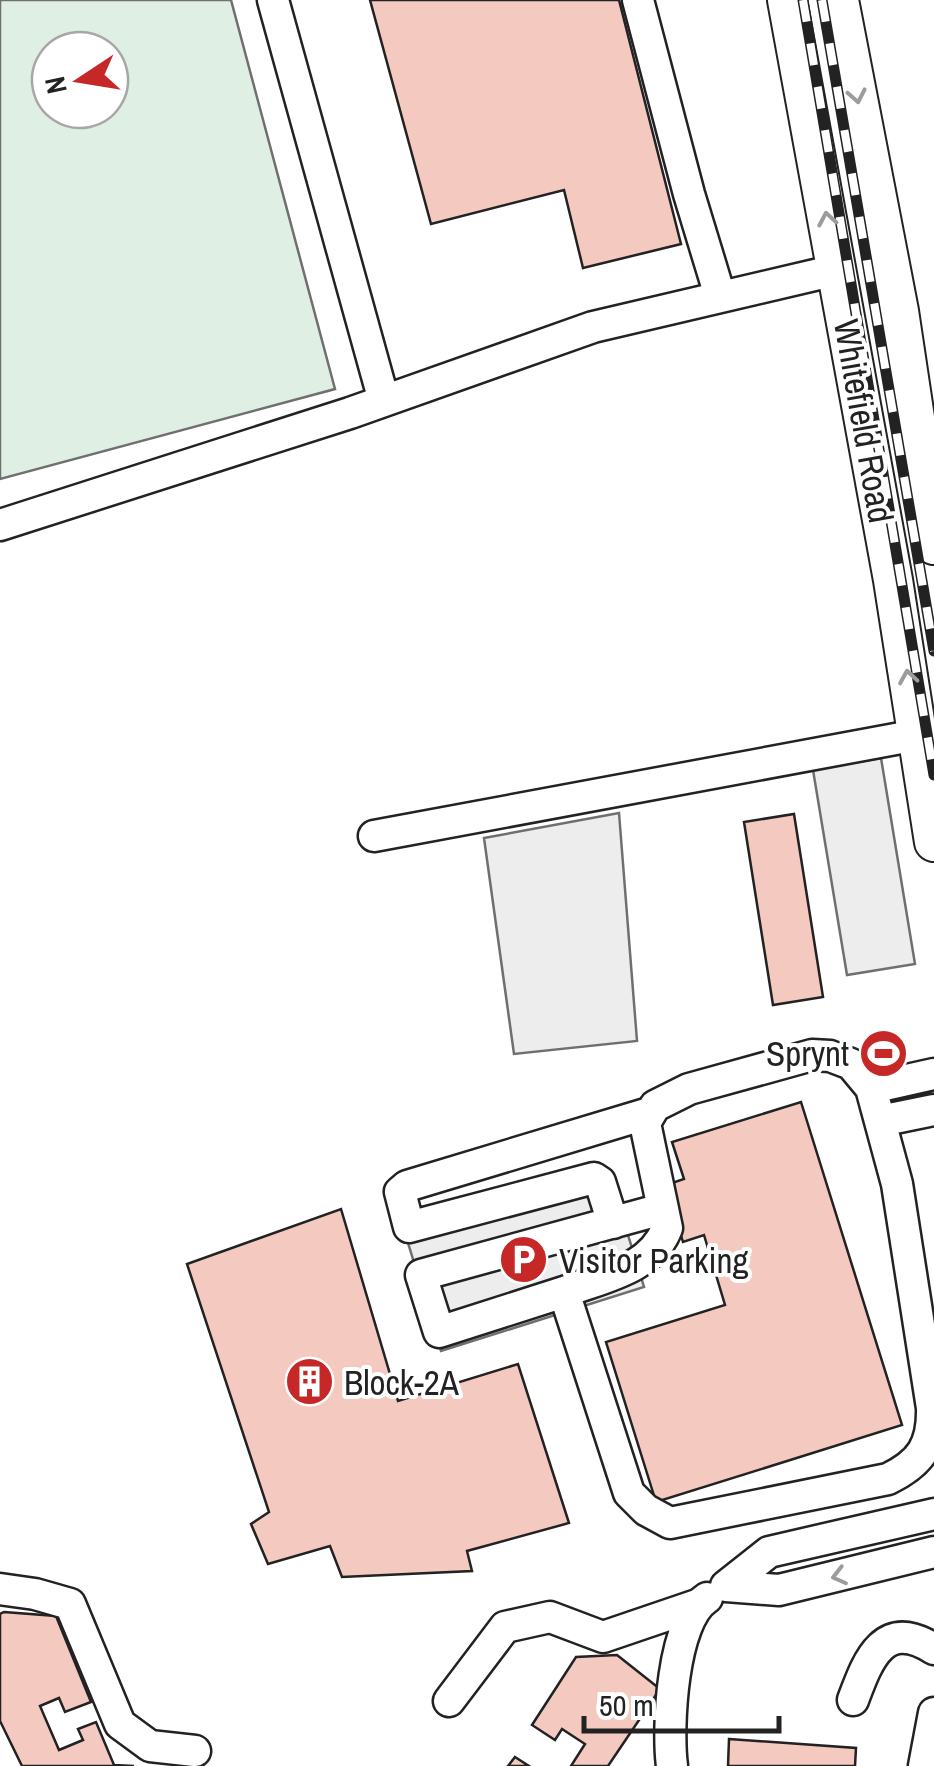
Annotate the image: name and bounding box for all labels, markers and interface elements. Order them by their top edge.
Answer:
north arrow [30,30,130,130]
text: N [35,73,76,97]
one-way arrow [846,87,867,104]
one-way arrow [817,211,838,227]
street label: Whitefield Road [823,316,905,526]
one-way arrow [898,669,919,685]
sports icon: Sprynt [858,1027,910,1079]
place label: Sprynt [766,1030,849,1077]
parking icon: Visitor Parking [498,1234,550,1286]
place label: Visitor Parking [559,1237,748,1284]
building icon: Block-2A [283,1356,335,1408]
place label: Block-2A [344,1359,460,1406]
one-way arrow [831,1564,848,1585]
scale bar [584,1671,779,1733]
text: 50 m [599,1685,654,1725]

